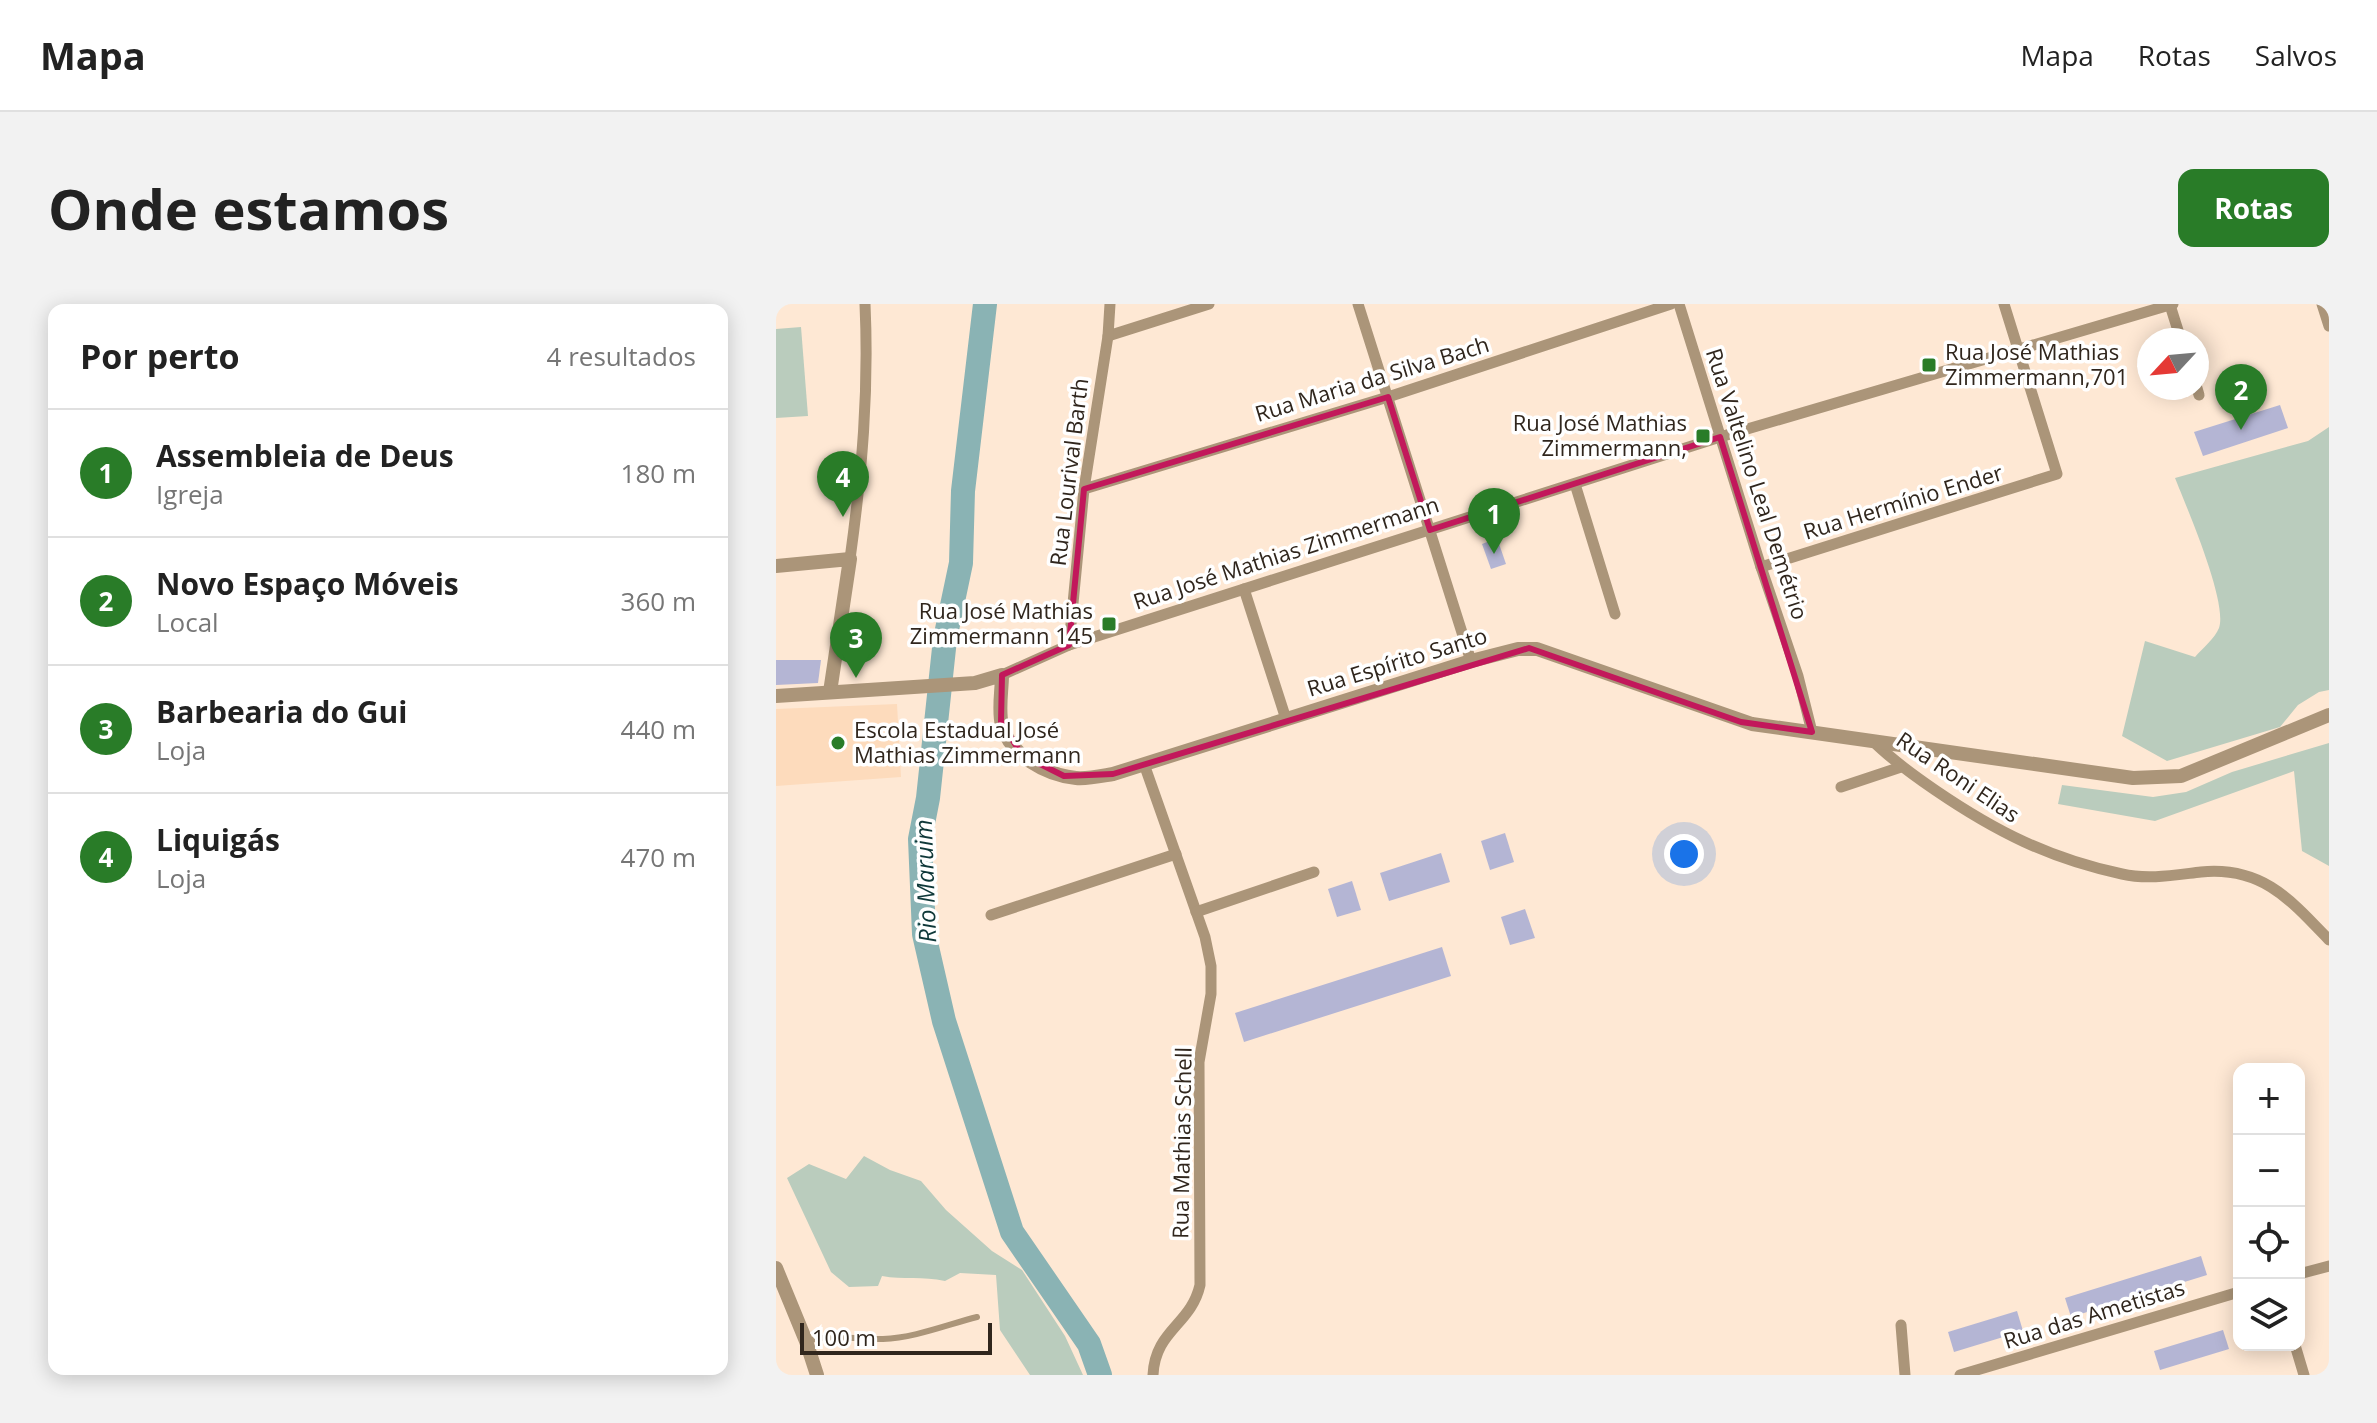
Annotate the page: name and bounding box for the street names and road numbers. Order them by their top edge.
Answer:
street label: Rua Maria da Silva Bach [1251,328,1493,428]
street label: Rua Valtelino Leal Demétrio [1700,344,1816,623]
street label: Rua Lourival Barth [1042,376,1094,568]
street label: Rua Hermínio Ender [1799,456,2006,546]
street label: Rua José Mathias Zimmermann [1129,488,1442,616]
street label: Rua Espírito Santo [1303,619,1490,703]
street label: Rua Roni Elias [1891,724,2026,828]
street label: Rua Mathias Schell [1164,1047,1198,1239]
street label: Rua das Ametistas [1999,1271,2188,1355]

